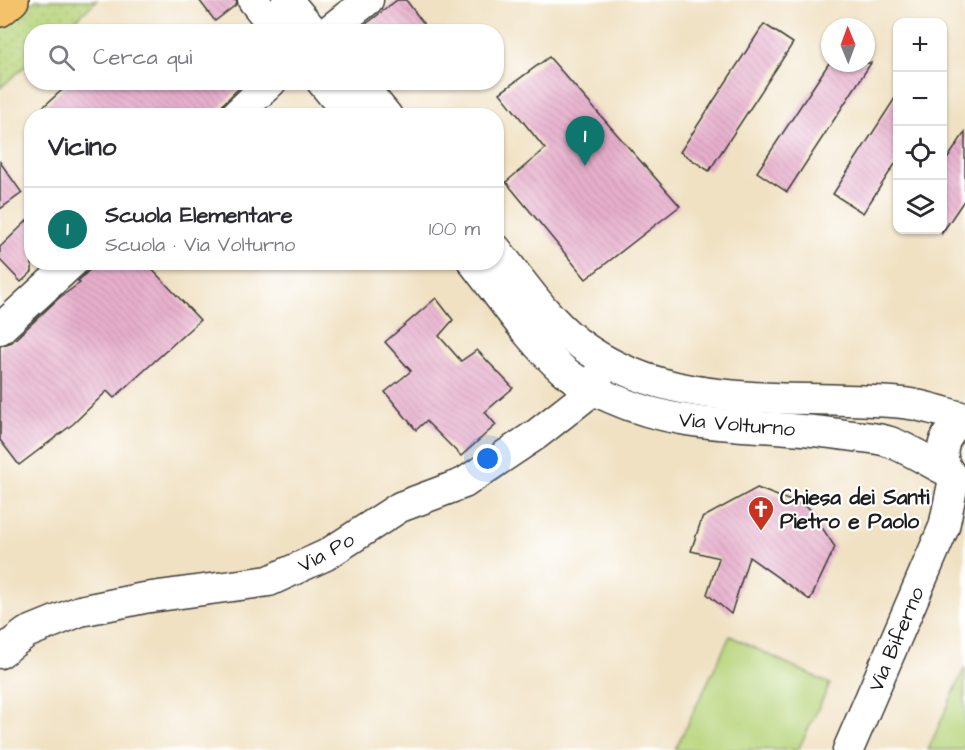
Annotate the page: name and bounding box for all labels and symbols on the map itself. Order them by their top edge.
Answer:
north arrow [821,18,875,72]
pin: 1 [566,116,604,166]
street label: Via Volturno [678,405,797,444]
your location [473,444,502,473]
place label: Chiesa dei Santi Pietro e Paolo [780,483,930,536]
church icon: Chiesa dei Santi Pietro e Paolo [746,494,776,532]
street label: Via Po [293,525,360,580]
street label: Via Biferno [861,582,932,696]

